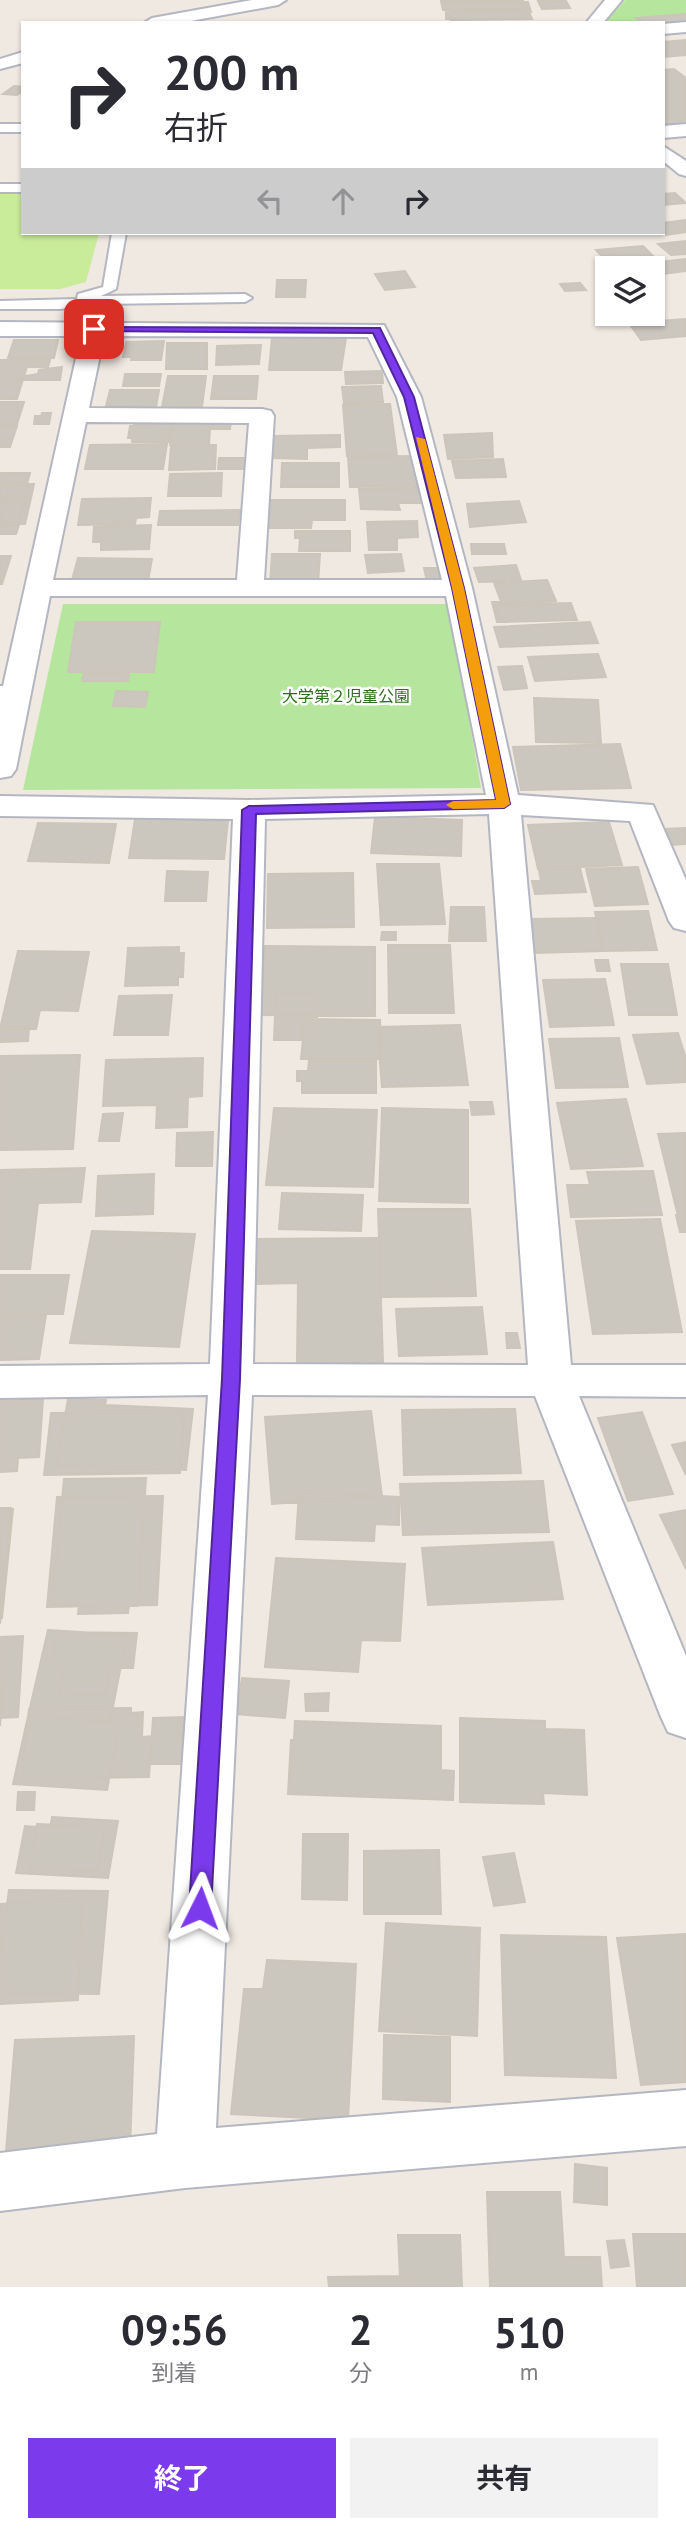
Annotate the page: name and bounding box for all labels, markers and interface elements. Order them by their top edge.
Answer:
text: 200 m [164,40,299,104]
icon: right [49,49,140,140]
text: 右折 [164,106,228,148]
icon: left [251,182,289,220]
icon: ahead [324,182,362,220]
icon: right [397,182,435,220]
map controls [595,256,665,326]
button: layers [595,256,665,326]
pin [64,299,124,359]
icon: arrive [75,310,113,348]
park label: 大学第２児童公園 [282,686,410,706]
position arrow [163,1871,237,1945]
text: 09:56 [121,2302,228,2357]
text: 2 [349,2302,372,2357]
text: 510 [493,2305,565,2360]
text: m [520,2357,539,2386]
text: 到着 [151,2358,197,2387]
text: 分 [349,2358,372,2387]
button: 終了 [28,2438,336,2518]
button: 共有 [350,2438,658,2518]

